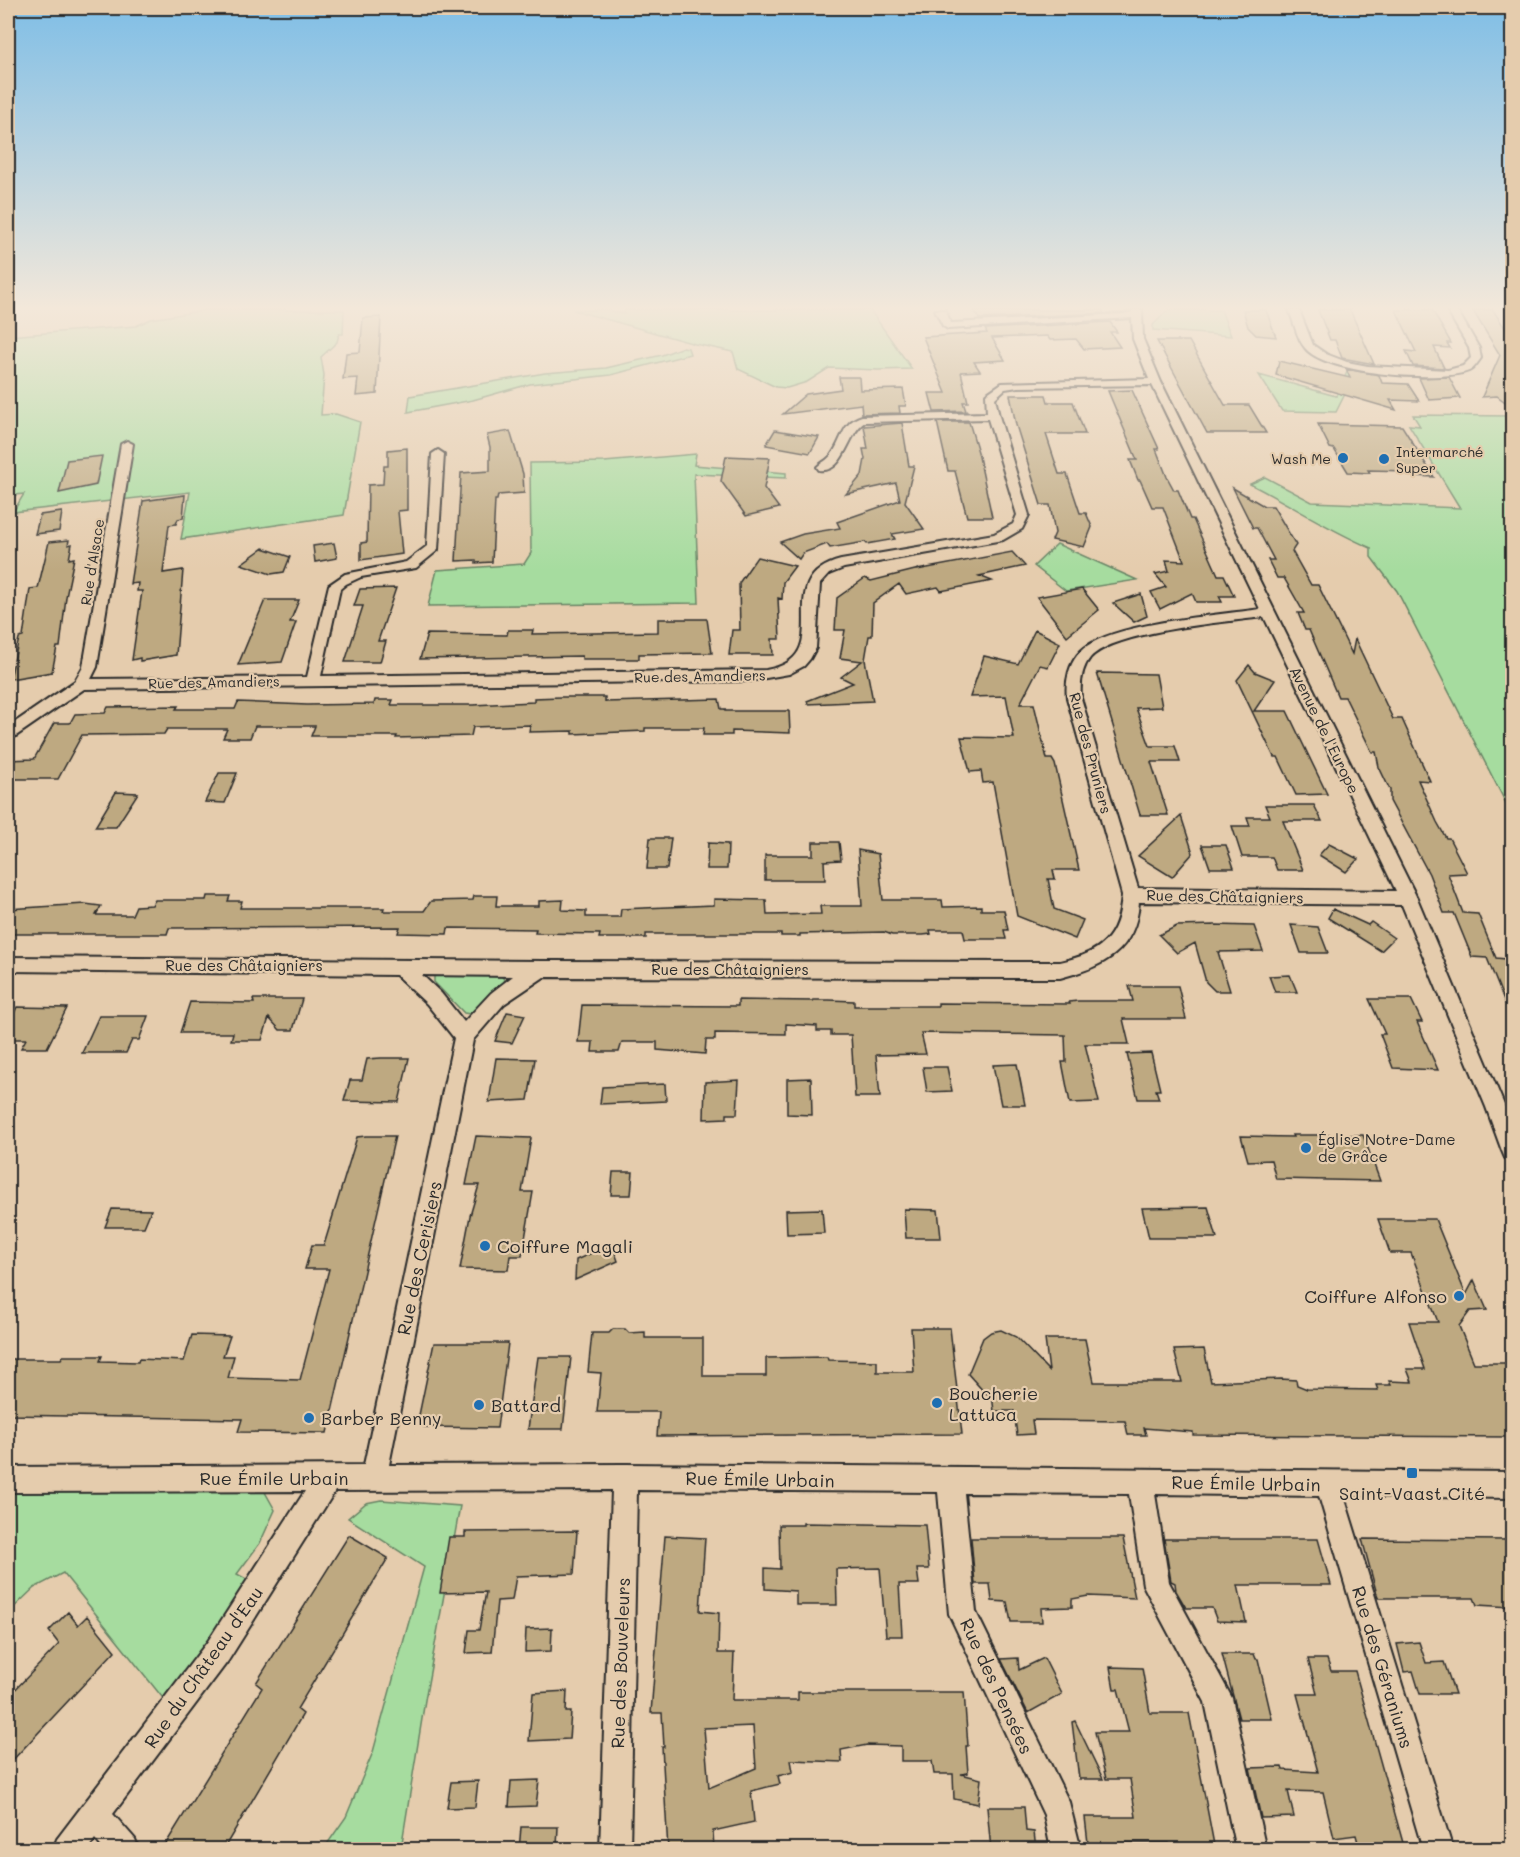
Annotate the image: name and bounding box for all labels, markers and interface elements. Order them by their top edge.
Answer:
place label: Intermarché Super [1396,442,1483,477]
place label: Wash Me [1271,449,1331,468]
marker: Wash Me [1336,451,1350,465]
marker: Intermarché Super [1377,452,1391,466]
street label: Rue d'Alsace [76,517,108,607]
street label: Avenue de l'Europe [1286,663,1364,797]
street label: Rue des Amandiers [634,665,766,687]
street label: Rue des Amandiers [148,671,280,693]
street label: Rue des Pruniers [1065,690,1117,816]
street label: Rue des Châtaigniers [1146,885,1304,907]
street label: Rue des Châtaigniers [165,955,323,975]
street label: Rue des Châtaigniers [651,959,809,979]
place label: Église Notre-Dame de Grâce [1318,1129,1456,1166]
marker: Église Notre-Dame de Grâce [1299,1141,1313,1155]
street label: Rue des Cerisiers [391,1179,447,1337]
place label: Coiffure Magali [497,1234,633,1258]
marker: Coiffure Magali [478,1239,492,1253]
place label: Coiffure Alfonso [1304,1284,1447,1308]
marker: Coiffure Alfonso [1452,1289,1466,1303]
place label: Boucherie Lattuca [949,1381,1038,1426]
place label: Battard [491,1393,561,1417]
marker: Boucherie Lattuca [930,1396,944,1410]
marker: Battard [472,1398,486,1412]
place label: Barber Benny [321,1406,442,1430]
marker: Barber Benny [302,1411,316,1425]
street label: Rue Émile Urbain [199,1466,349,1490]
street label: Rue Émile Urbain [685,1466,835,1492]
marker: Saint-Vaast Cité [1405,1466,1419,1480]
street label: Rue Émile Urbain [1171,1470,1321,1496]
place label: Saint-Vaast Cité [1339,1481,1485,1505]
street label: Rue des Bouveleurs [605,1577,635,1749]
street label: Rue du Château d'Eau [138,1581,268,1753]
street label: Rue des Géraniums [1347,1583,1419,1751]
street label: Rue des Pensées [955,1614,1039,1758]

